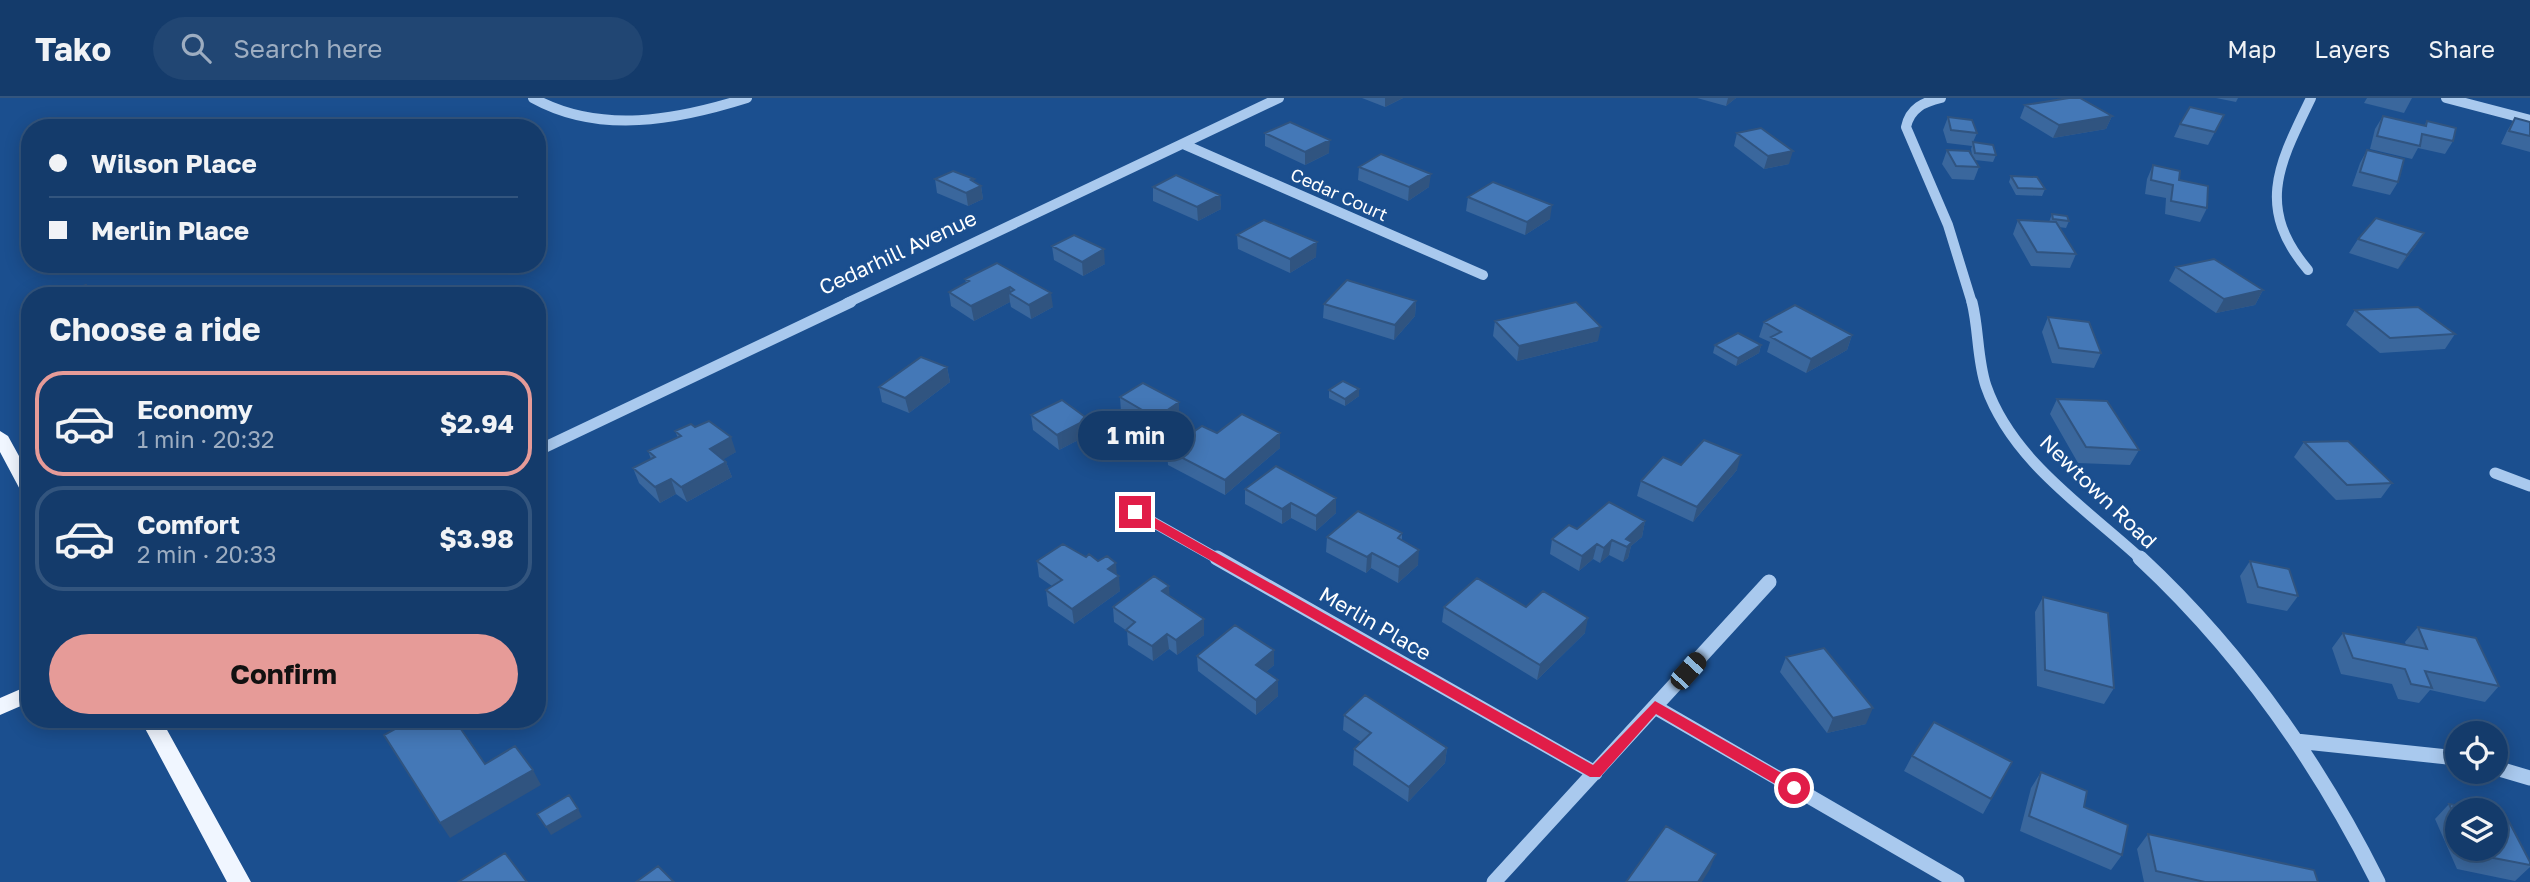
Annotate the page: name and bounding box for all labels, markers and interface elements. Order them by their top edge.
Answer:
search box [153,17,643,80]
text: Tako [35,29,111,68]
icon: search [177,29,215,67]
text: Search here [233,33,382,64]
text: Map [2227,34,2276,63]
text: Layers [2314,34,2390,63]
text: Share [2428,34,2495,63]
text: Wilson Place [91,148,257,179]
street label: Cedar Court [1287,163,1391,225]
street label: Cedarhill Avenue [815,204,980,300]
text: Merlin Place [91,215,249,246]
text: Choose a ride [49,310,261,348]
icon: car [53,392,116,455]
text: Economy [137,394,253,425]
text: $2.94 [440,408,514,439]
callout: 1 min [1077,410,1193,460]
text: 1 min [1107,421,1165,449]
text: 1 min · 20:32 [137,425,274,453]
street label: Newtown Road [2035,429,2163,554]
route end [1119,496,1151,528]
icon: car [53,507,116,570]
text: Comfort [137,509,240,540]
text: $3.98 [439,523,514,554]
text: 2 min · 20:33 [137,540,277,568]
street label: Merlin Place [1315,581,1436,666]
button: Confirm [49,634,518,714]
car [1667,648,1710,694]
map controls [2445,721,2508,861]
button: locate [2445,721,2508,784]
route start [1778,772,1810,804]
button: layers [2445,798,2508,861]

